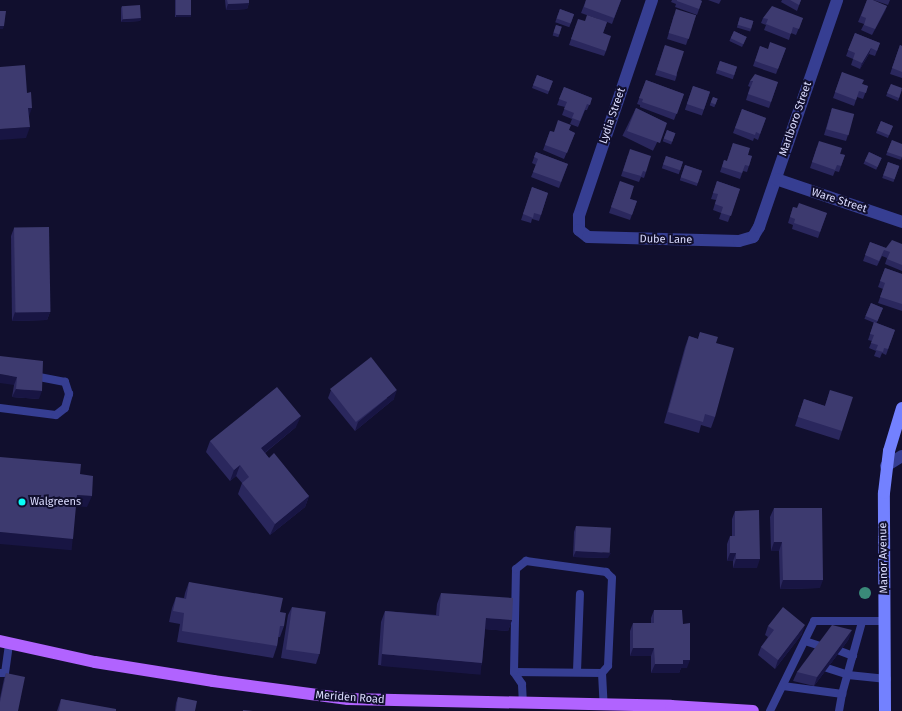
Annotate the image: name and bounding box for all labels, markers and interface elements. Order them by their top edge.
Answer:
street label: Marlboro Street [777,80,815,158]
street label: Lydia Street [597,86,629,146]
street label: Ware Street [810,186,868,216]
street label: Dube Lane [640,233,692,247]
place label: Walgreens [30,495,81,509]
marker: Walgreens [17,497,27,507]
street label: Manor Avenue [877,522,891,594]
street label: Meriden Road [315,689,385,707]

